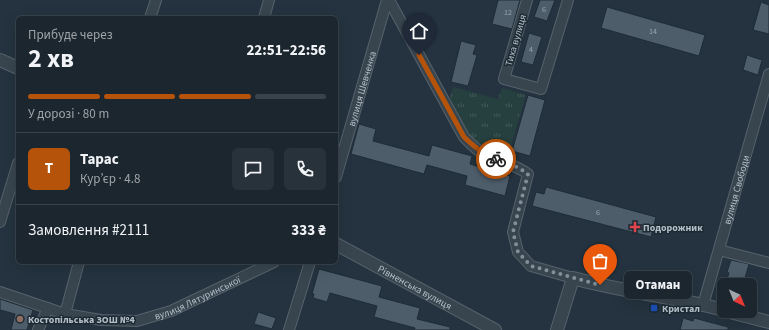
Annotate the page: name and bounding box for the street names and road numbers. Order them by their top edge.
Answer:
street label: Тиха вулиця [502,13,530,68]
street label: вулиця Шевченка [345,50,380,128]
street label: вулиця Свободи [720,154,753,226]
street label: Рівненська вулиця [375,262,454,313]
street label: вулиця Лятуринської [153,273,244,324]

